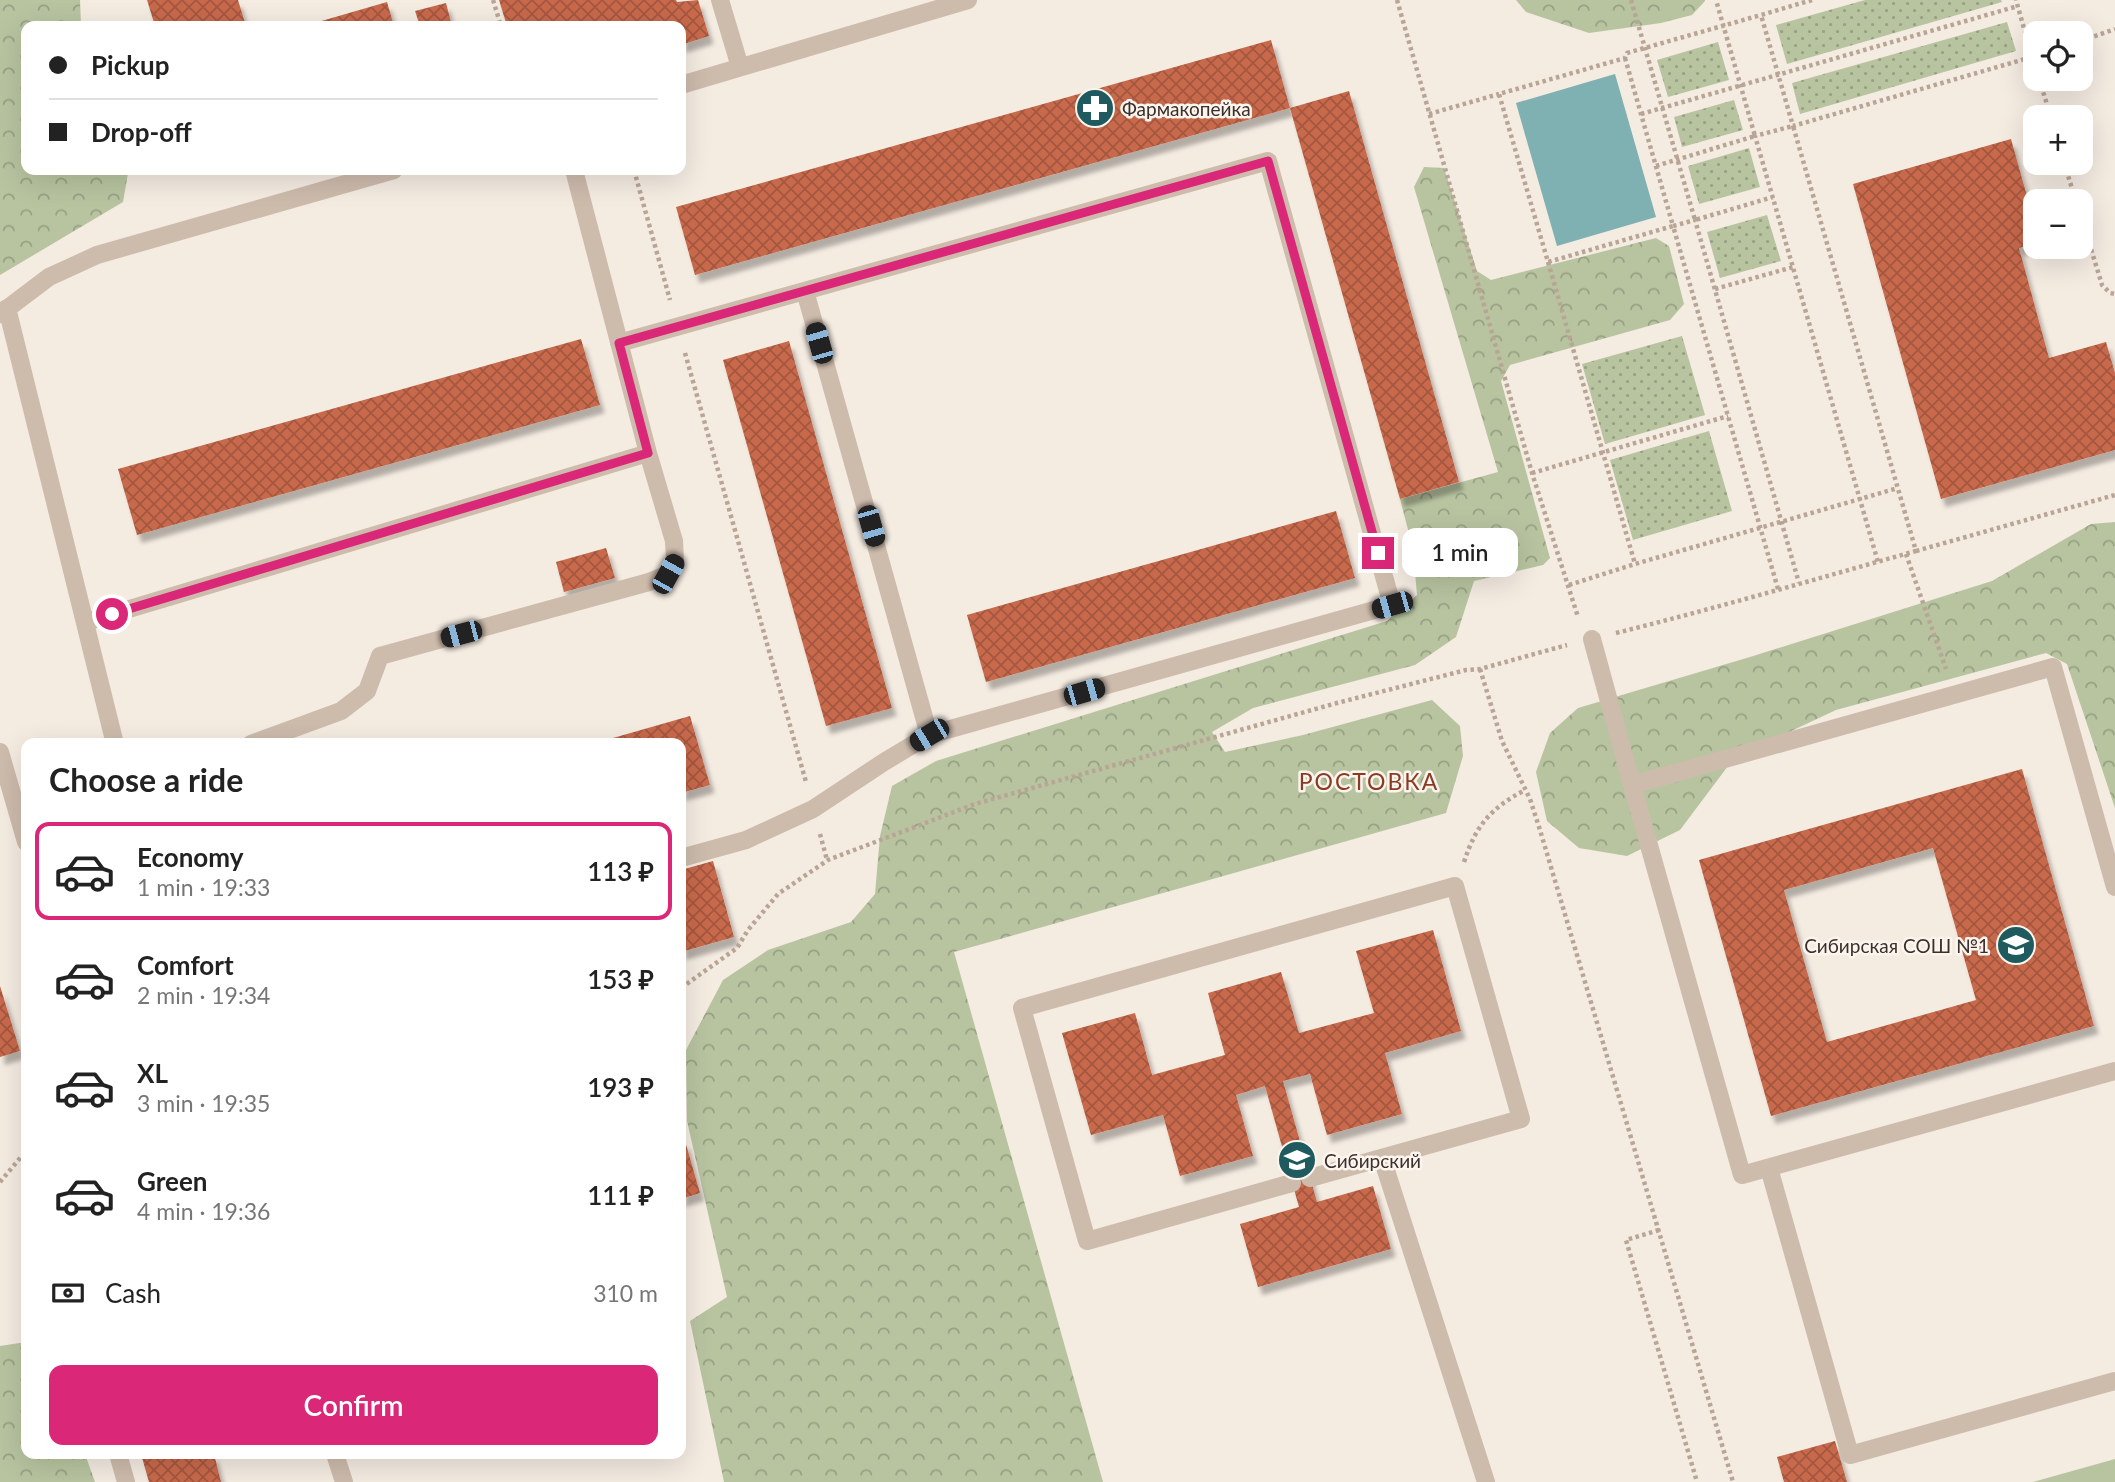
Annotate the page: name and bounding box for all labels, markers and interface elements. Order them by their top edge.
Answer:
map controls [2023,21,2093,259]
button: locate [2023,21,2093,91]
text: Pickup [91,49,170,81]
pharmacy icon: Фармакопейка [1074,87,1116,129]
place label: Фармакопейка [1122,97,1251,120]
button: + [2023,105,2093,175]
text: Drop-off [91,116,192,148]
button: − [2023,189,2093,259]
car [804,320,835,366]
car [856,503,887,549]
callout: 1 min [1402,528,1518,578]
route end [1362,537,1394,569]
text: 1 min [1432,538,1488,566]
car [649,551,688,597]
car [1369,589,1416,621]
route start [96,598,128,630]
car [438,618,485,650]
car [1061,676,1108,708]
car [906,715,953,755]
text: Choose a ride [49,760,243,799]
district label: РОСТОВКА [1299,767,1439,795]
icon: car [53,840,116,903]
text: Economy [137,841,243,873]
text: 113 ₽ [587,855,654,887]
text: 1 min · 19:33 [137,873,270,901]
school or university icon: Сибирская СОШ №1 [1995,924,2037,966]
place label: Сибирская СОШ №1 [1804,934,1989,957]
icon: car [53,948,116,1011]
text: Comfort [137,949,234,981]
text: 153 ₽ [587,963,654,995]
text: 2 min · 19:34 [137,981,270,1009]
icon: car [53,1056,116,1119]
text: XL [137,1057,168,1089]
text: 193 ₽ [587,1071,654,1103]
text: 3 min · 19:35 [137,1089,270,1117]
school or university icon: Сибирский [1276,1139,1318,1181]
place label: Сибирский [1324,1149,1421,1172]
icon: car [53,1164,116,1227]
text: Green [137,1165,207,1197]
text: 111 ₽ [587,1179,654,1211]
text: 4 min · 19:36 [137,1197,270,1225]
icon: cash [49,1274,87,1312]
text: Cash [105,1277,161,1309]
text: 310 m [593,1279,658,1307]
button: Confirm [49,1365,658,1445]

